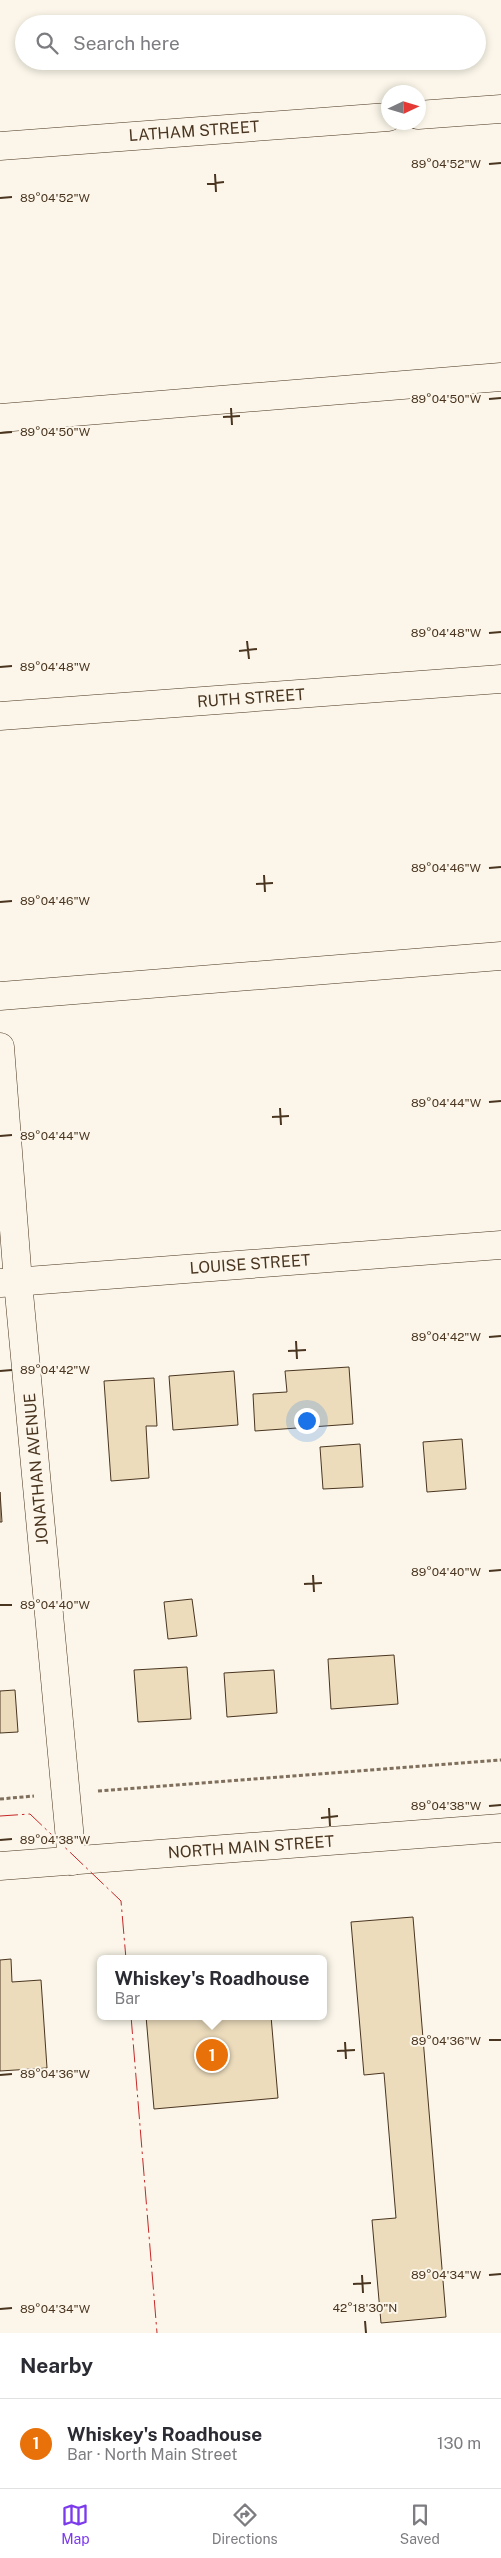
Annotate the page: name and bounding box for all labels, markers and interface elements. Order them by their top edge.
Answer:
search box [15,15,486,70]
icon: search [33,29,61,57]
text: Search here [73,32,180,54]
north arrow [381,85,426,130]
street label: LATHAM STREET [128,117,261,145]
text: 89°04'52"W [411,157,482,171]
text: 89°04'52"W [20,191,91,205]
text: 89°04'50"W [411,392,482,406]
text: 89°04'50"W [20,425,91,439]
text: 89°04'48"W [411,626,482,640]
text: 89°04'48"W [20,660,91,674]
street label: RUTH STREET [197,685,306,711]
text: 89°04'46"W [411,861,482,875]
text: 89°04'46"W [20,894,91,908]
text: 89°04'44"W [411,1096,482,1110]
text: 89°04'44"W [20,1129,91,1143]
street label: LOUISE STREET [189,1250,312,1278]
text: 89°04'42"W [411,1330,481,1344]
text: 89°04'42"W [20,1363,90,1377]
street label: JONATHAN AVENUE [20,1392,52,1546]
your location [294,1408,320,1434]
text: 89°04'40"W [411,1565,482,1579]
text: 89°04'40"W [20,1598,91,1612]
text: 89°04'38"W [411,1799,482,1813]
street label: NORTH MAIN STREET [167,1832,335,1862]
text: 89°04'38"W [20,1833,91,1847]
popup [97,1955,327,2020]
text: Whiskey's Roadhouse [114,1967,310,1989]
text: Bar [114,1989,140,2008]
text: 89°04'36"W [411,2034,482,2048]
pin: 1 [196,2036,228,2074]
text: 89°04'36"W [20,2067,91,2081]
text: 89°04'34"W [411,2268,482,2282]
text: 42°18'30"N [333,2301,397,2315]
text: 89°04'34"W [20,2302,91,2316]
text: Nearby [20,2353,93,2378]
text: Whiskey's Roadhouse [67,2423,262,2445]
text: 1 [33,2434,39,2453]
text: 130 m [437,2434,481,2453]
text: Bar · North Main Street [67,2445,237,2464]
tab: Map [61,2501,90,2547]
tab: Directions [212,2501,278,2547]
tab: Saved [400,2501,440,2547]

